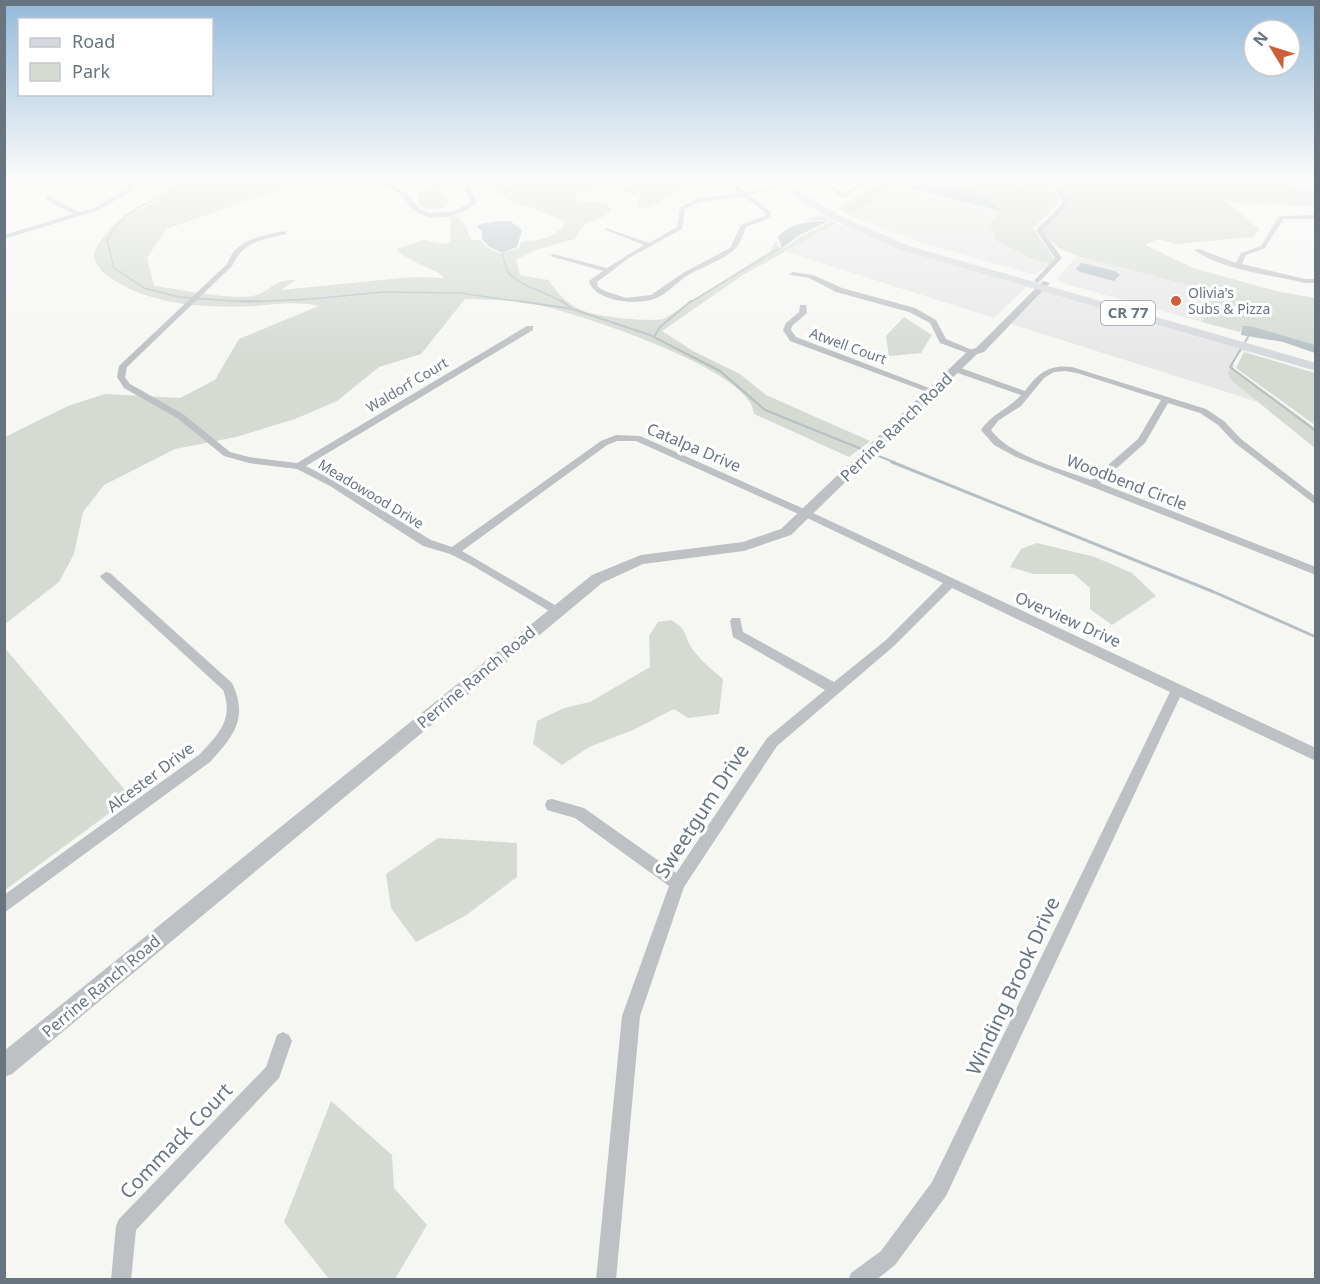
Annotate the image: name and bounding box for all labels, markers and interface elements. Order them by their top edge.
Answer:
legend [18,18,213,96]
north arrow [1242,18,1302,78]
text: N [1248,27,1273,51]
text: Road [72,29,115,53]
text: Park [72,59,110,83]
place label: Olivia's Subs & Pizza [1188,283,1270,318]
marker: Olivia's Subs & Pizza [1169,294,1183,308]
road number: CR 77 [1101,301,1155,325]
street label: Atwell Court [807,323,889,368]
street label: Waldorf Court [362,353,451,416]
street label: Perrine Ranch Road [835,368,957,486]
street label: Catalpa Drive [643,417,745,477]
street label: Woodbend Circle [1063,449,1191,515]
street label: Meadowood Drive [315,455,428,533]
street label: Overview Drive [1012,586,1124,652]
street label: Perrine Ranch Road [412,621,540,733]
street label: Alcester Drive [102,737,198,817]
street label: Sweetgum Drive [648,739,755,883]
street label: Winding Brook Drive [959,892,1066,1079]
street label: Perrine Ranch Road [37,930,165,1042]
street label: Commack Court [113,1077,238,1204]

